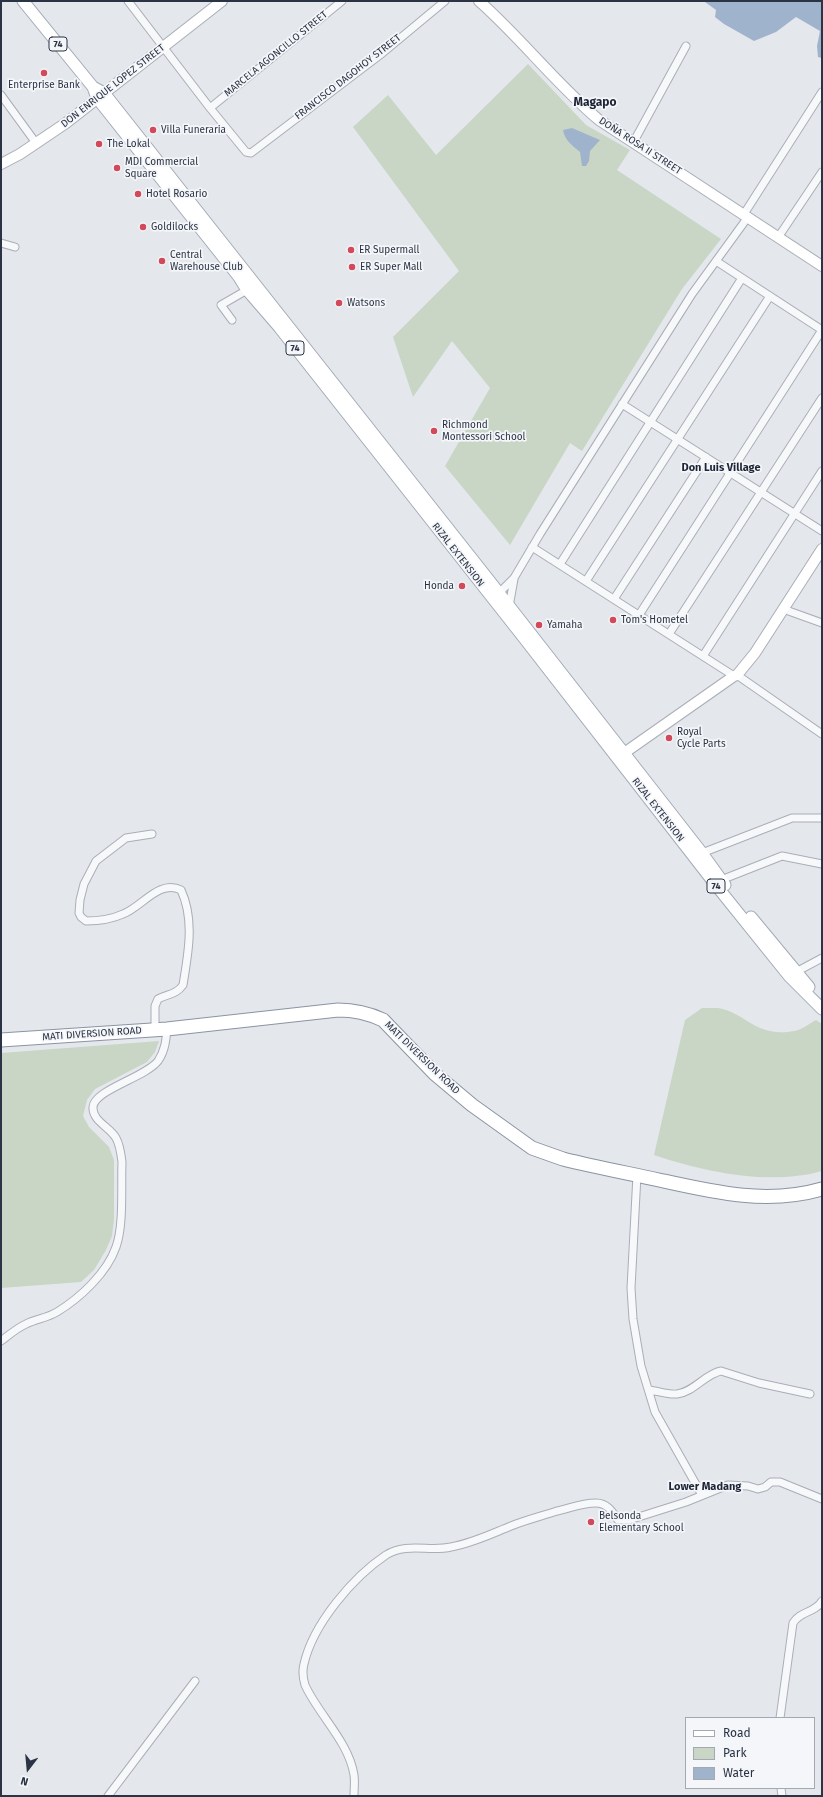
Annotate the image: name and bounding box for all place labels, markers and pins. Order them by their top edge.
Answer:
marker: Enterprise Bank [39,68,49,78]
place label: Enterprise Bank [8,79,80,91]
place label: Villa Funeraria [161,124,226,136]
marker: Villa Funeraria [148,125,158,135]
place label: The Lokal [107,138,150,150]
marker: The Lokal [94,139,104,149]
place label: MDI Commercial Square [125,156,198,180]
marker: MDI Commercial Square [112,163,122,173]
place label: Hotel Rosario [146,188,207,200]
marker: Hotel Rosario [133,189,143,199]
place label: Goldilocks [151,221,198,233]
marker: Goldilocks [138,222,148,232]
place label: ER Supermall [359,244,419,256]
marker: ER Supermall [346,245,356,255]
place label: Central Warehouse Club [170,249,243,272]
marker: Central Warehouse Club [157,256,167,266]
place label: ER Super Mall [360,261,422,273]
marker: ER Super Mall [347,262,357,272]
place label: Watsons [347,297,385,309]
marker: Watsons [334,298,344,308]
place label: Richmond Montessori School [442,419,525,442]
marker: Richmond Montessori School [429,426,439,436]
place label: Honda [424,580,454,592]
marker: Honda [457,581,467,591]
place label: Tom's Hometel [621,614,688,626]
marker: Tom's Hometel [608,615,618,625]
place label: Yamaha [547,619,582,631]
marker: Yamaha [534,620,544,630]
place label: Royal Cycle Parts [677,726,726,750]
marker: Royal Cycle Parts [664,733,674,743]
place label: Belsonda Elementary School [599,1510,684,1534]
marker: Belsonda Elementary School [586,1517,596,1527]

